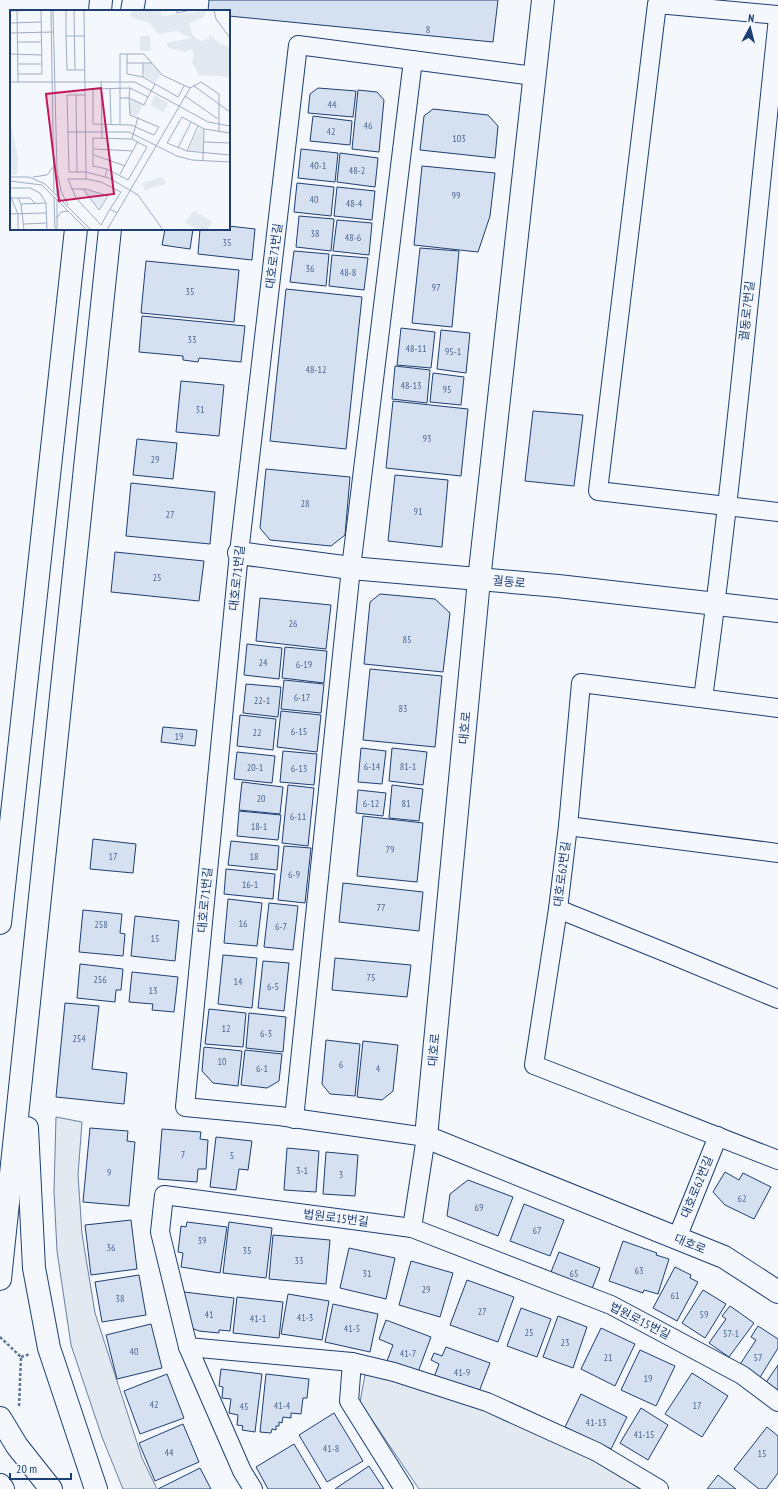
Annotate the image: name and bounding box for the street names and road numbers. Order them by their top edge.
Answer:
street label: 대호로71번길 [262,222,285,290]
street label: 궐동로7번길 [736,280,757,342]
street label: 대호로71번길 [226,544,247,612]
street label: 궐동로 [492,573,526,590]
street label: 대호로 [456,711,473,745]
street label: 대호로62번길 [550,840,573,908]
street label: 대호로71번길 [194,866,215,933]
street label: 대호로 [425,1033,442,1067]
street label: 대호로62번길 [677,1153,716,1220]
street label: 법원로15번길 [302,1206,370,1229]
street label: 대호로 [672,1230,708,1257]
street label: 법원로15번길 [607,1299,673,1342]

